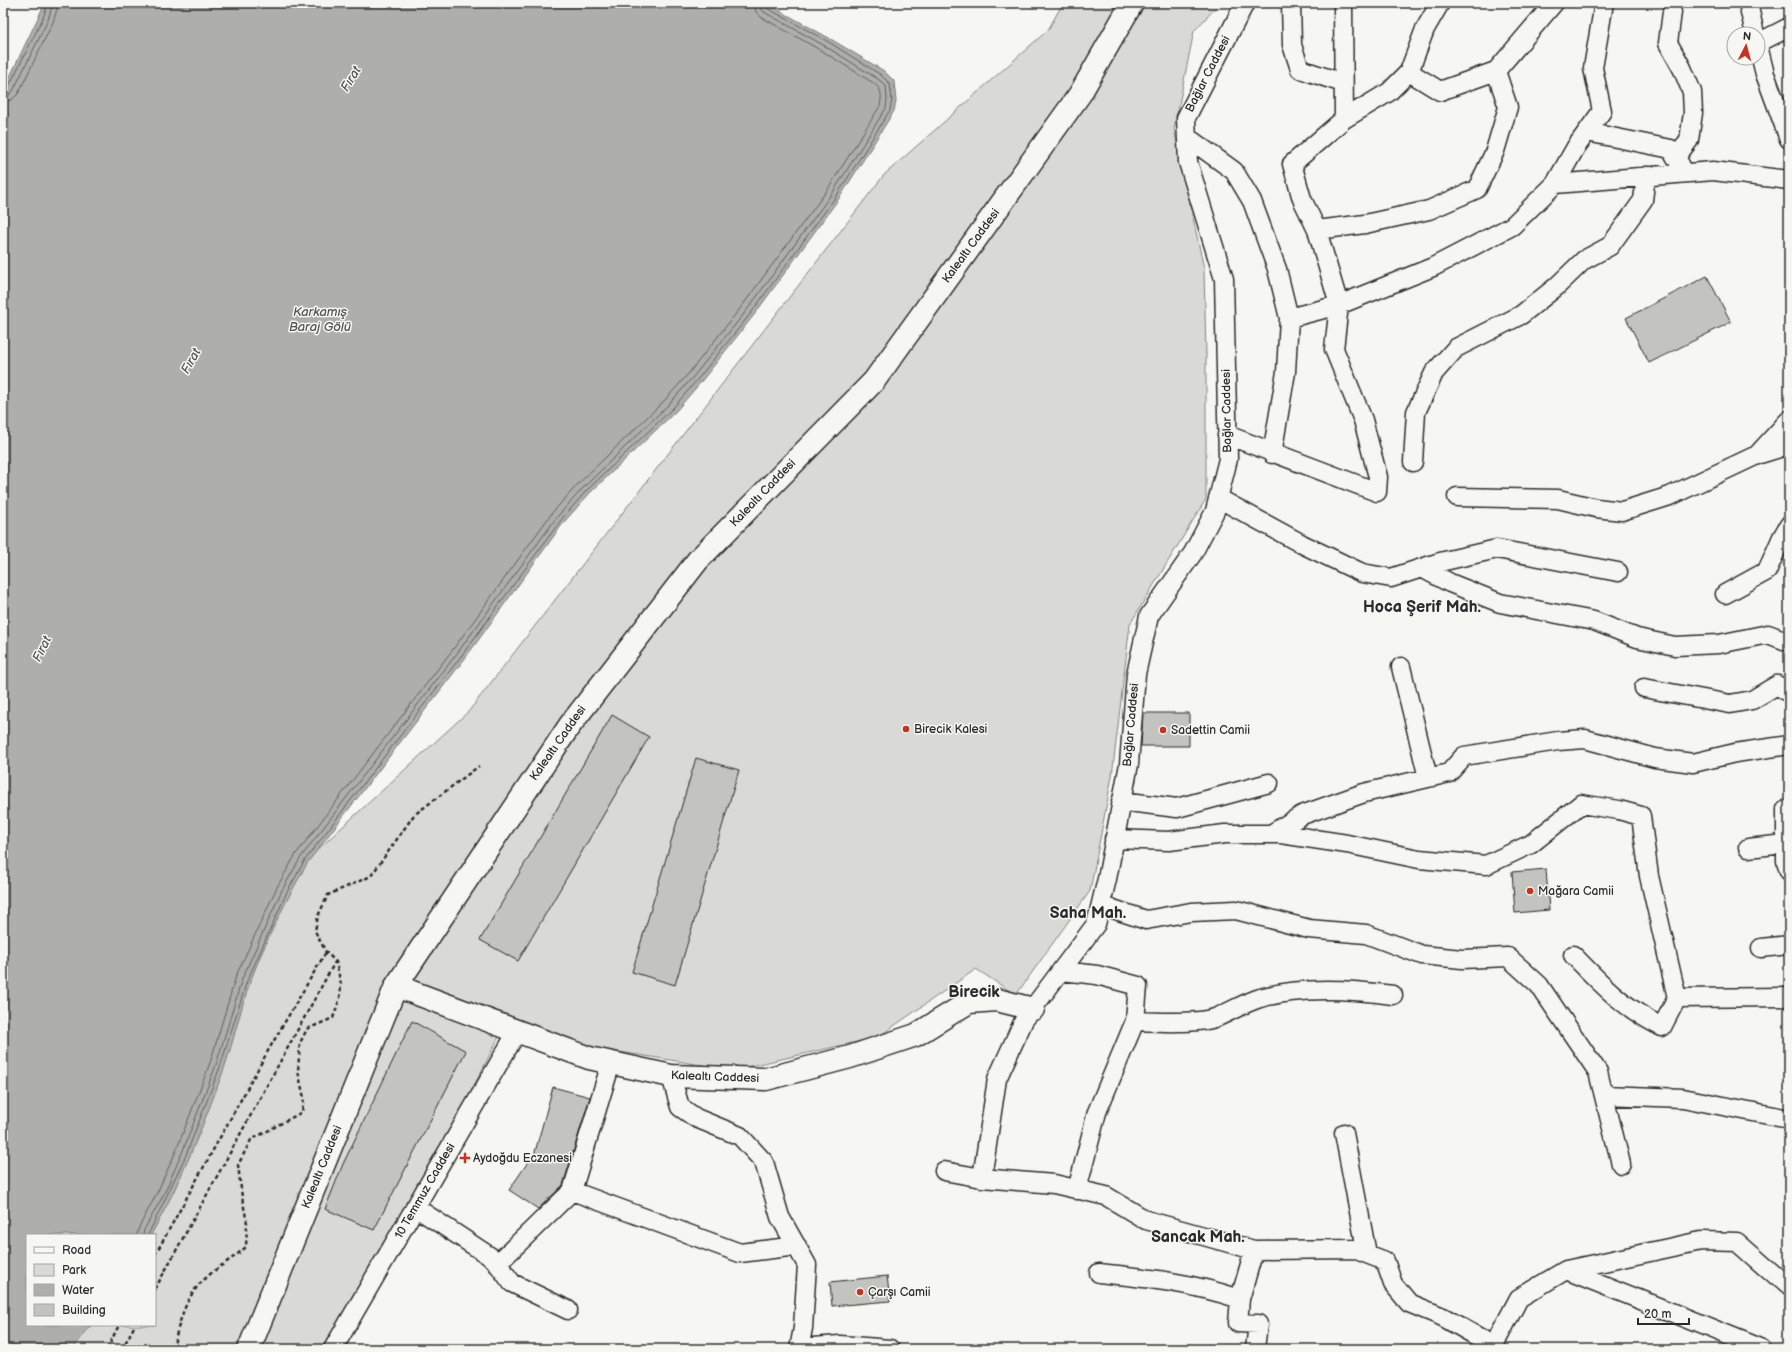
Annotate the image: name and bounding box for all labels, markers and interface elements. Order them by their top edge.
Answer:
north arrow [1726,26,1766,66]
text: N [1742,30,1752,43]
street label: Bağlar Caddesi [1182,33,1234,115]
water label: Fırat [337,63,365,95]
street label: Kalealtı Caddesi [939,206,1003,286]
water label: Karkamış Baraj Gölü [289,304,351,335]
water label: Fırat [178,345,205,377]
street label: Bağlar Caddesi [1219,369,1235,453]
street label: Kalealtı Caddesi [727,456,799,530]
district label: Hoca Şerif Mah. [1363,598,1481,617]
water label: Fırat [29,633,55,665]
street label: Bağlar Caddesi [1120,682,1142,767]
street label: Kalealtı Caddesi [527,702,590,783]
place label: Birecik Kalesi [914,722,988,737]
place label: Sadettin Camii [1171,723,1250,738]
marker: Birecik Kalesi [901,724,911,734]
marker: Sadettin Camii [1158,725,1168,735]
place label: Mağara Camii [1538,884,1614,899]
marker: Mağara Camii [1525,886,1535,896]
district label: Saha Mah. [1050,904,1127,923]
district label: Birecik [948,983,1000,1002]
street label: Kalealtı Caddesi [671,1068,760,1086]
street label: Kalealtı Caddesi [299,1123,346,1211]
street label: 10 Temmuz Caddesi [391,1140,459,1242]
place label: Aydoğdu Eczanesi [473,1151,572,1166]
marker: Aydoğdu Eczanesi [460,1153,470,1163]
district label: Sancak Mah. [1151,1228,1245,1247]
legend [26,1234,156,1326]
text: Road [62,1243,91,1258]
text: Park [62,1263,86,1278]
text: Water [62,1283,94,1298]
place label: Çarşı Camii [868,1285,931,1300]
marker: Çarşı Camii [855,1287,865,1297]
scale bar [1638,1300,1689,1326]
text: Building [62,1303,106,1318]
text: 20 m [1644,1307,1671,1322]

